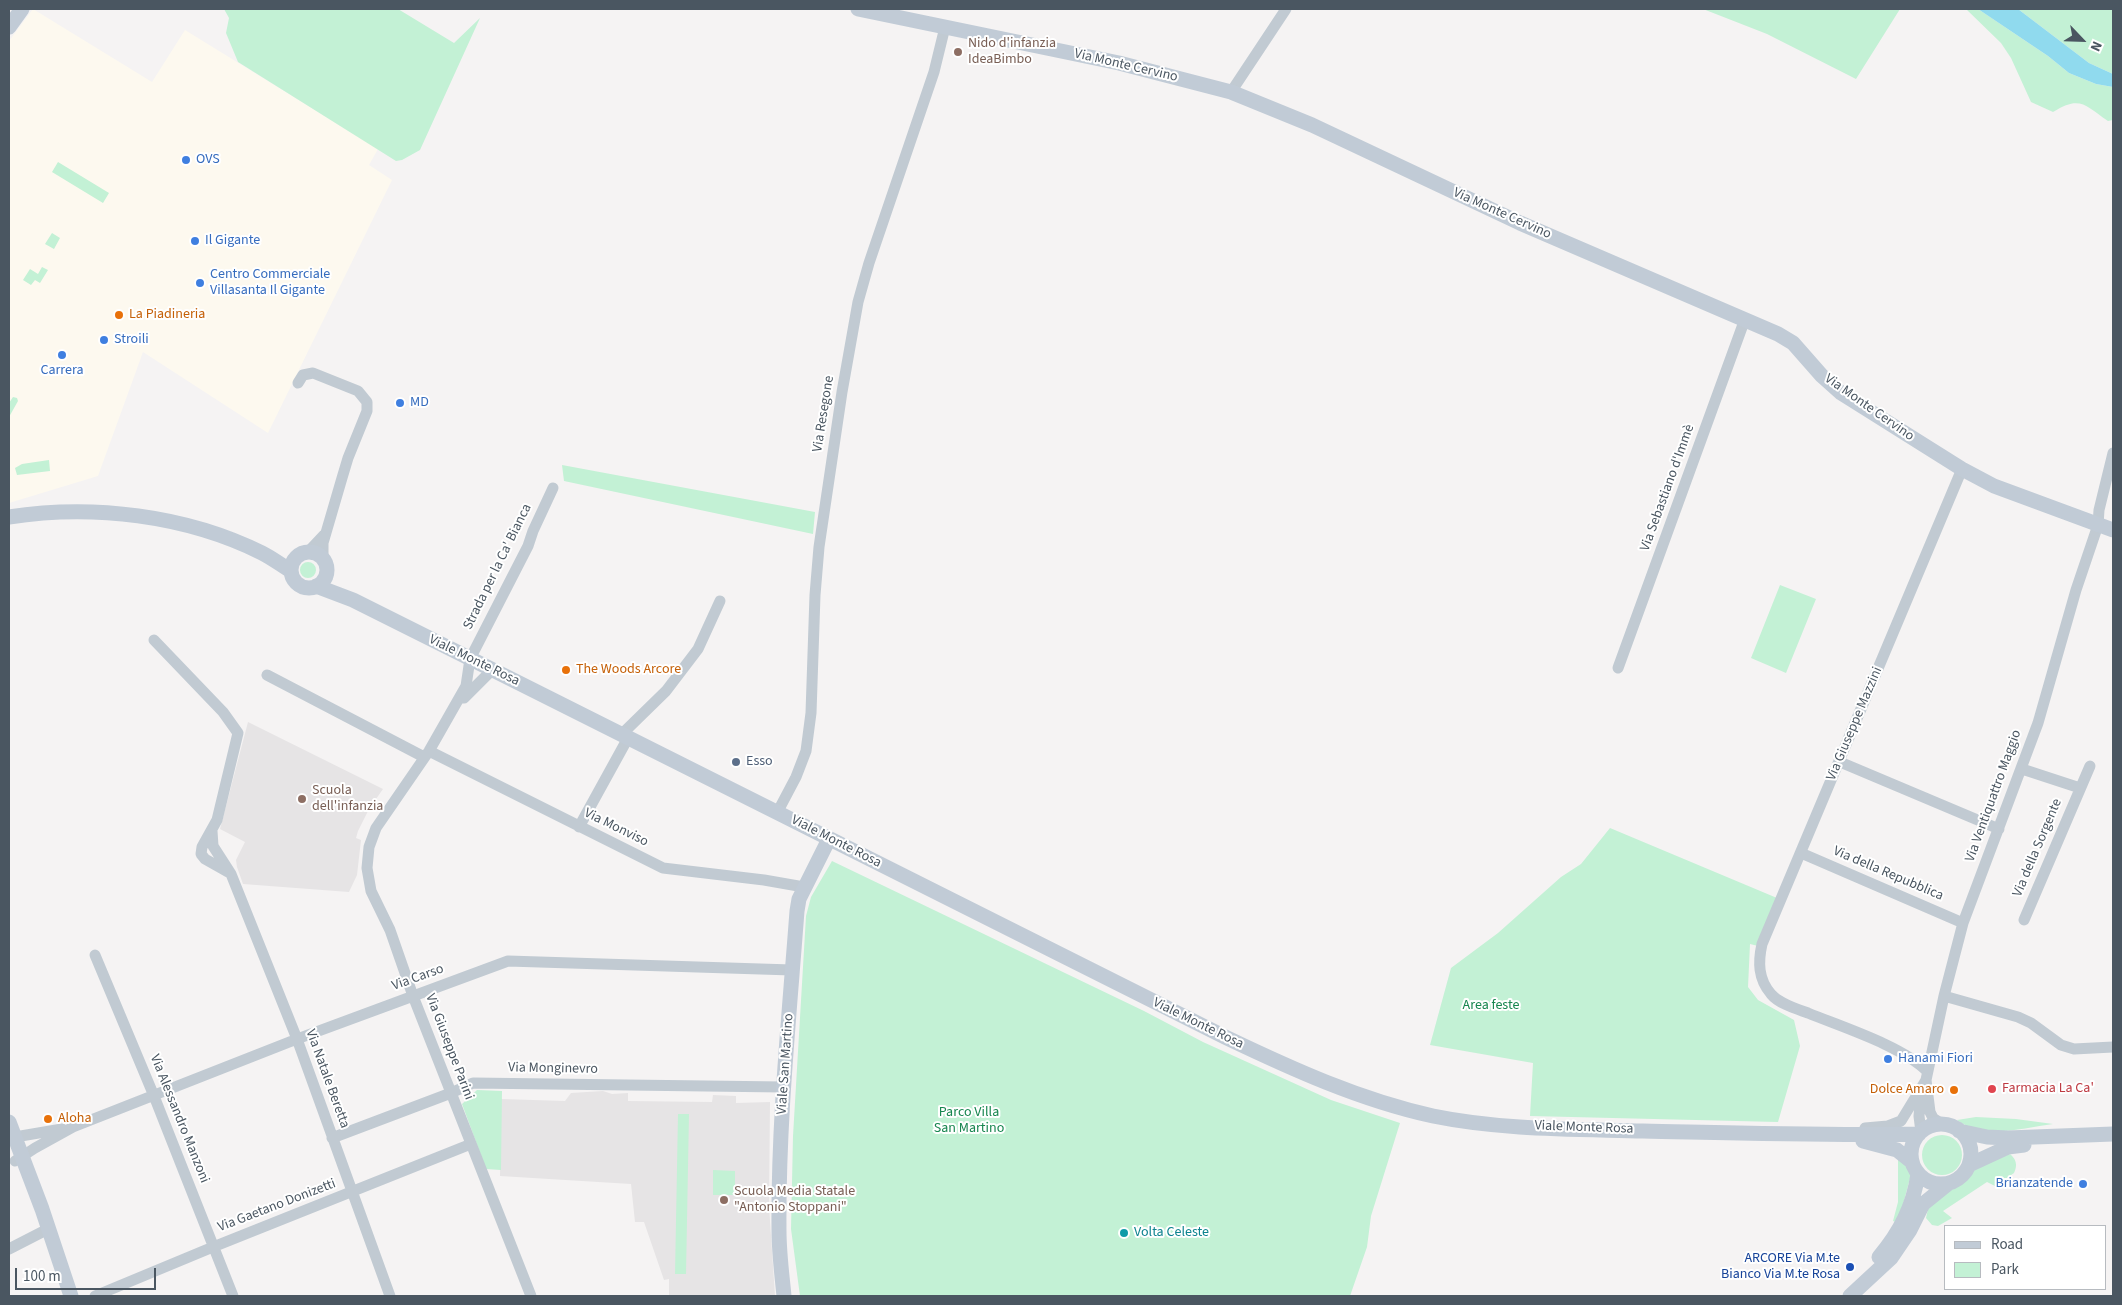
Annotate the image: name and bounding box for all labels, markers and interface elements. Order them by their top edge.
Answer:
north arrow [2057,15,2107,65]
place label: Nido d'infanzia IdeaBimbo [968,36,1056,68]
text: N [2085,38,2107,54]
marker: Nido d'infanzia IdeaBimbo [952,46,964,58]
street label: Via Monte Cervino [1073,46,1179,86]
place label: OVS [196,152,220,168]
marker: OVS [180,154,192,166]
street label: Via Monte Cervino [1450,185,1554,243]
place label: Il Gigante [205,233,260,249]
marker: Il Gigante [189,235,201,247]
place label: Centro Commerciale Villasanta Il Gigante [210,267,330,300]
marker: Centro Commerciale Villasanta Il Gigante [194,277,206,289]
place label: La Piadineria [129,307,205,323]
marker: La Piadineria [113,309,125,321]
place label: Stroili [114,332,149,348]
marker: Stroili [98,334,110,346]
marker: Carrera [56,349,68,361]
place label: Carrera [40,363,84,379]
street label: Via Monte Cervino [1821,371,1917,445]
street label: Via Resegone [810,375,838,453]
place label: MD [410,395,429,411]
marker: MD [394,397,406,409]
street label: Via Sebastiano d'Immè [1637,422,1699,554]
street label: Strada per la Ca' Bianca [460,501,536,633]
street label: Viale Monte Rosa [426,632,522,690]
place label: The Woods Arcore [576,662,681,678]
marker: The Woods Arcore [560,664,572,676]
street label: Via Giuseppe Mazzini [1823,665,1887,783]
street label: Via Ventiquattro Maggio [1962,728,2026,864]
place label: Esso [746,754,773,770]
marker: Esso [730,756,742,768]
place label: Scuola dell'infanzia [312,783,383,816]
marker: Scuola dell'infanzia [296,793,308,805]
street label: Via della Sorgente [2010,796,2066,900]
street label: Via Monviso [581,805,651,851]
street label: Viale Monte Rosa [788,812,884,872]
street label: Via della Repubblica [1830,843,1946,905]
street label: Via Carso [390,961,446,995]
street label: Via Giuseppe Parini [421,992,477,1102]
street label: Viale Monte Rosa [1150,995,1246,1053]
park label: Area feste [1463,998,1519,1014]
street label: Viale San Martino [774,1013,798,1115]
street label: Via Natale Beretta [301,1027,353,1131]
place label: Hanami Fiori [1898,1051,1973,1067]
street label: Via Alessandro Manzoni [145,1052,213,1186]
marker: Hanami Fiori [1882,1053,1894,1065]
street label: Via Monginevro [508,1060,598,1078]
place label: Farmacia La Ca' [2002,1081,2094,1097]
place label: Dolce Amaro [1870,1082,1944,1098]
marker: Farmacia La Ca' [1986,1083,1998,1095]
marker: Dolce Amaro [1948,1084,1960,1096]
park label: Parco Villa San Martino [934,1105,1004,1138]
place label: Aloha [58,1111,91,1127]
marker: Aloha [42,1113,54,1125]
street label: Viale Monte Rosa [1534,1118,1634,1138]
street label: Via Gaetano Donizetti [216,1176,338,1236]
place label: Brianzatende [1995,1176,2073,1192]
marker: Brianzatende [2077,1178,2089,1190]
place label: Scuola Media Statale "Antonio Stoppani" [734,1184,855,1216]
marker: Scuola Media Statale "Antonio Stoppani" [718,1194,730,1206]
place label: Volta Celeste [1134,1225,1209,1241]
legend [1944,1225,2107,1290]
marker: Volta Celeste [1118,1227,1130,1239]
text: Road [1991,1234,2023,1255]
place label: ARCORE Via M.te Bianco Via M.te Rosa [1721,1251,1840,1284]
scale bar [18,1258,159,1290]
text: Park [1991,1259,2019,1280]
marker: ARCORE Via M.te Bianco Via M.te Rosa [1844,1261,1856,1273]
text: 100 m [23,1266,61,1287]

